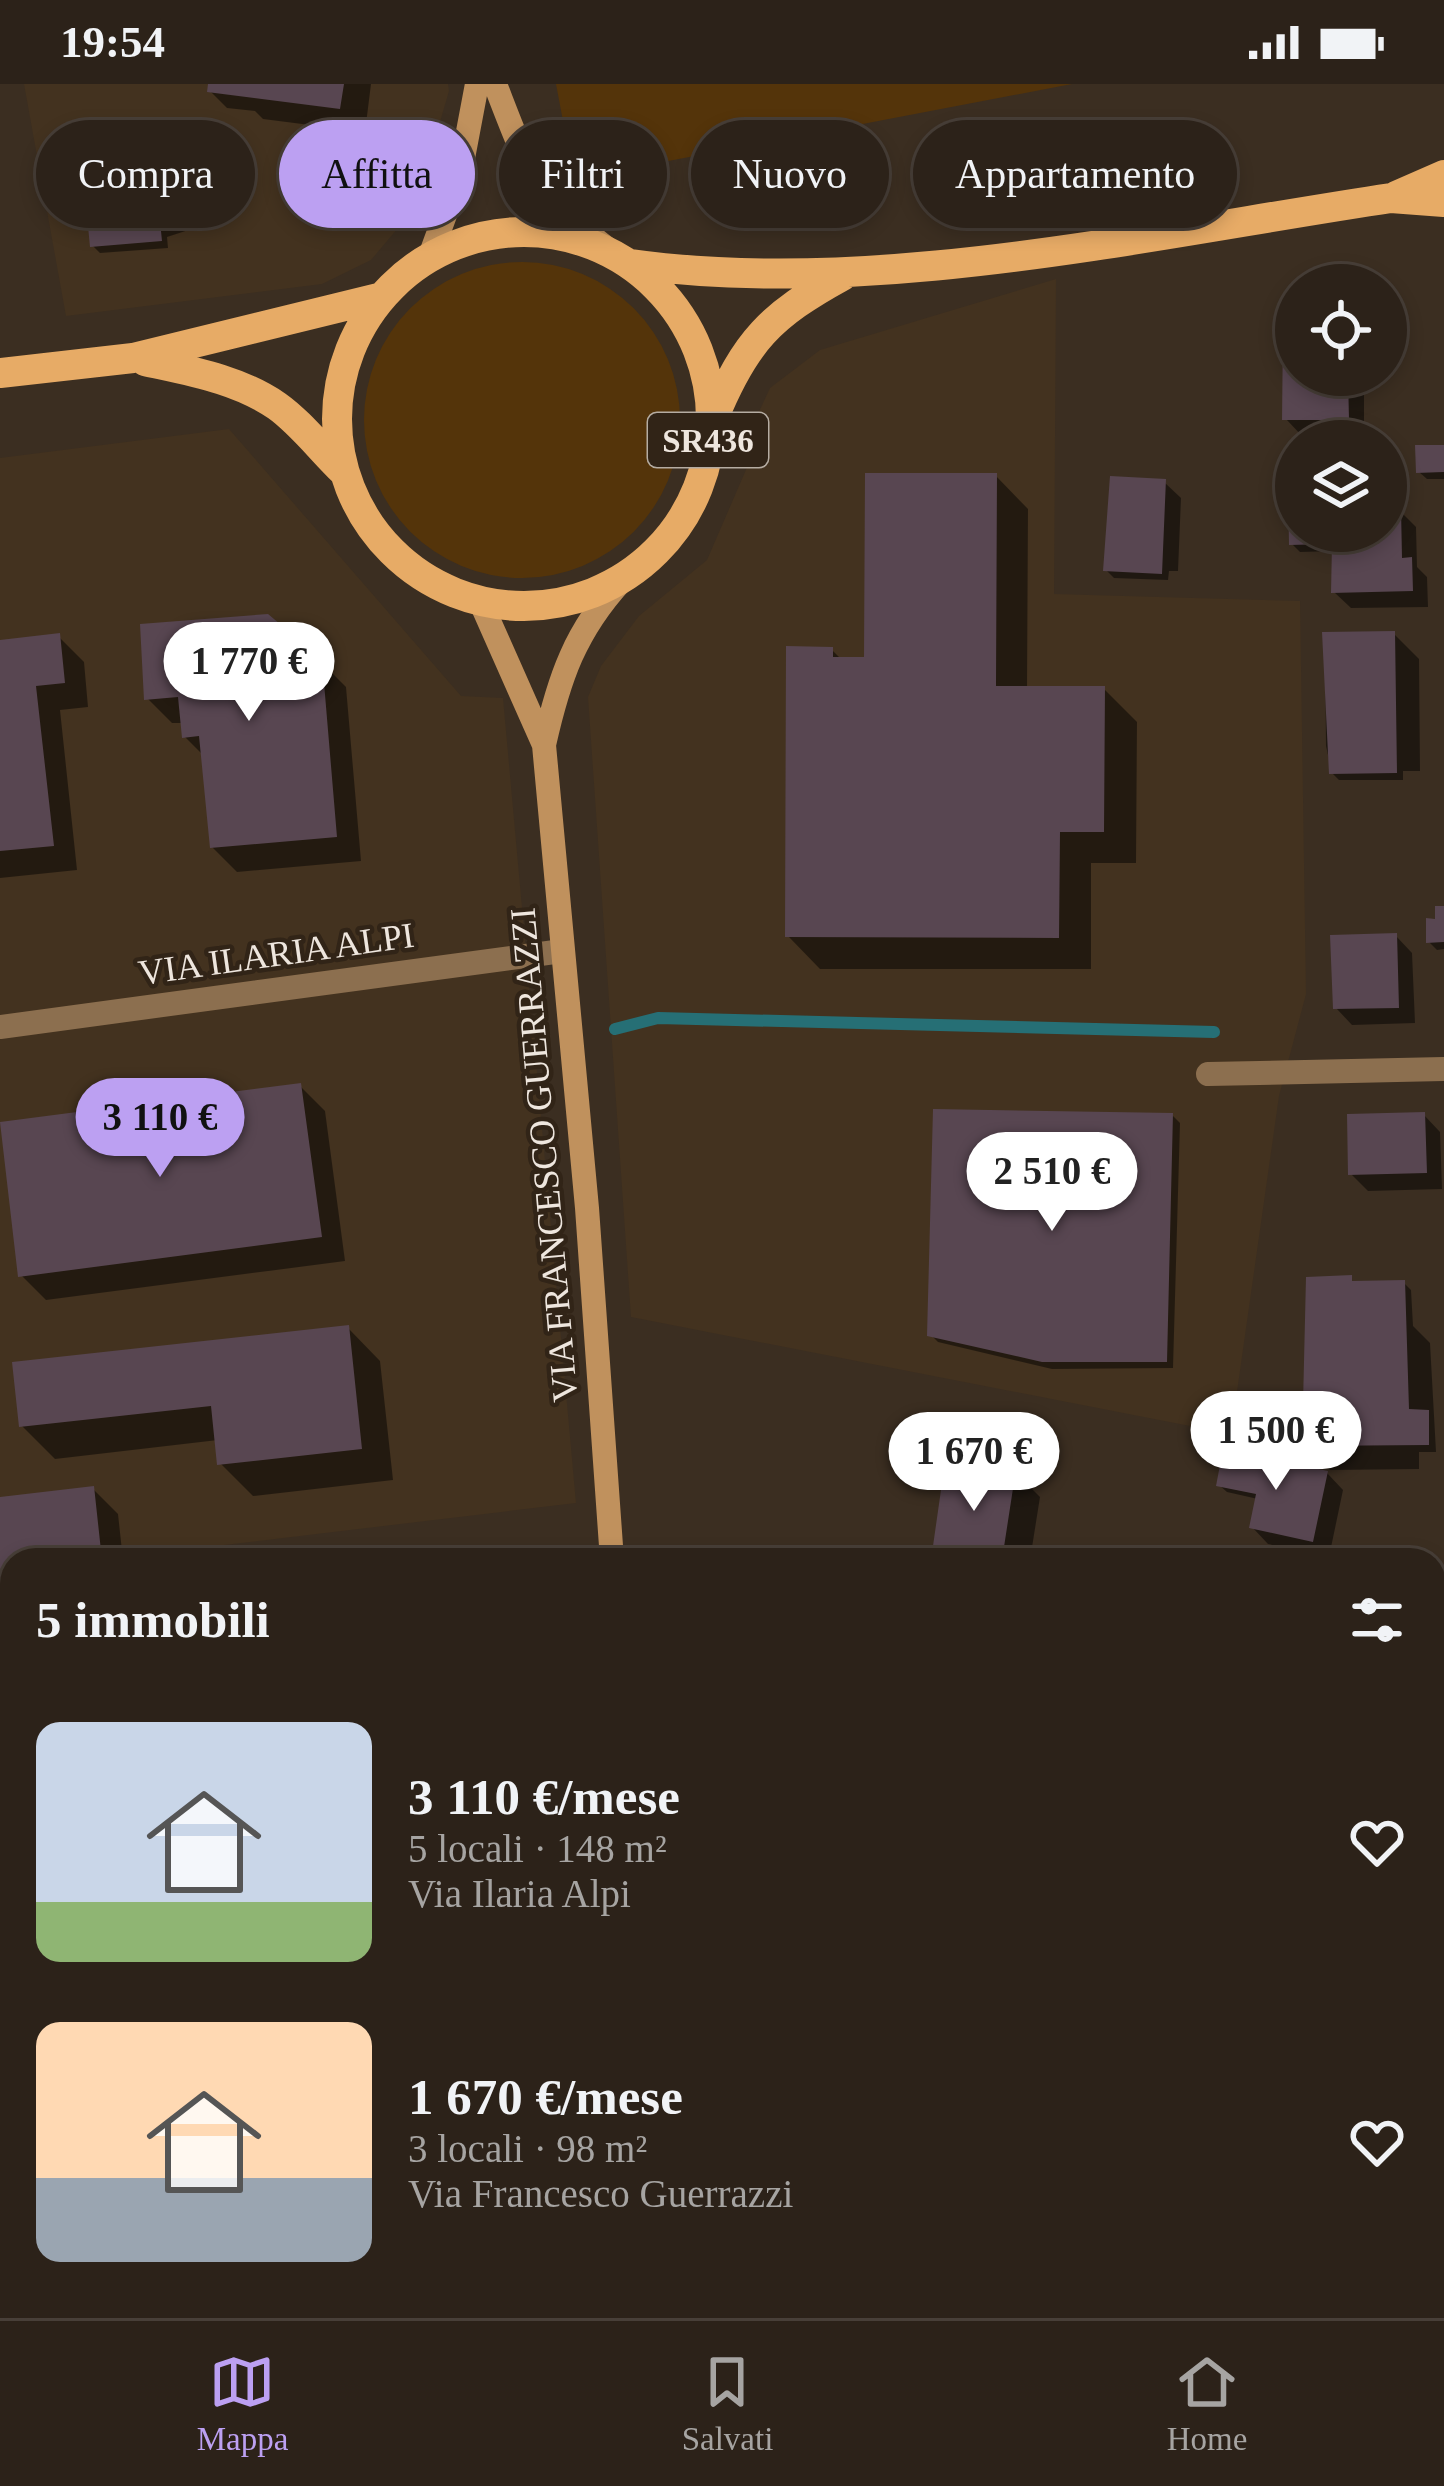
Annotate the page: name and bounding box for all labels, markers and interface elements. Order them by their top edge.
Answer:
text: 19:54 [60,17,165,67]
chip: Compra [36,120,255,228]
chip: Affitta [279,120,475,228]
chip: Filtri [499,120,667,228]
chip: Nuovo [691,120,889,228]
chip: Appartamento [913,120,1237,228]
map controls [1275,264,1407,552]
button: locate [1275,264,1407,396]
road number: SR436 [648,413,768,467]
button: layers [1275,420,1407,552]
pin: 1 770 € [138,622,360,724]
text: 1 770 € [191,639,308,682]
street label: VIA FRANCESCO GUERRAZZI [502,906,586,1404]
street label: VIA ILARIA ALPI [136,915,417,993]
pin: 3 110 € [49,1078,271,1180]
text: 3 110 € [103,1095,217,1138]
pin: 2 510 € [941,1132,1163,1234]
text: 2 510 € [994,1149,1111,1192]
pin: 1 500 € [1165,1391,1387,1493]
text: 1 500 € [1218,1408,1335,1451]
pin: 1 670 € [863,1412,1085,1514]
text: 1 670 € [916,1429,1033,1472]
icon: filters [1344,1587,1410,1653]
text: 5 immobili [36,1592,270,1648]
text: 3 110 €/mese [408,1769,680,1825]
icon: home [132,1770,276,1914]
icon: heart [1344,1809,1410,1875]
text: 5 locali · 148 m² [408,1827,667,1870]
text: Via Ilaria Alpi [408,1872,631,1915]
text: 1 670 €/mese [408,2069,683,2125]
icon: home [132,2070,276,2214]
icon: heart [1344,2109,1410,2175]
text: 3 locali · 98 m² [408,2127,647,2170]
text: Via Francesco Guerrazzi [408,2172,793,2215]
tab: Mappa [197,2349,288,2458]
tab: Salvati [682,2349,773,2458]
tab: Home [1167,2349,1247,2458]

